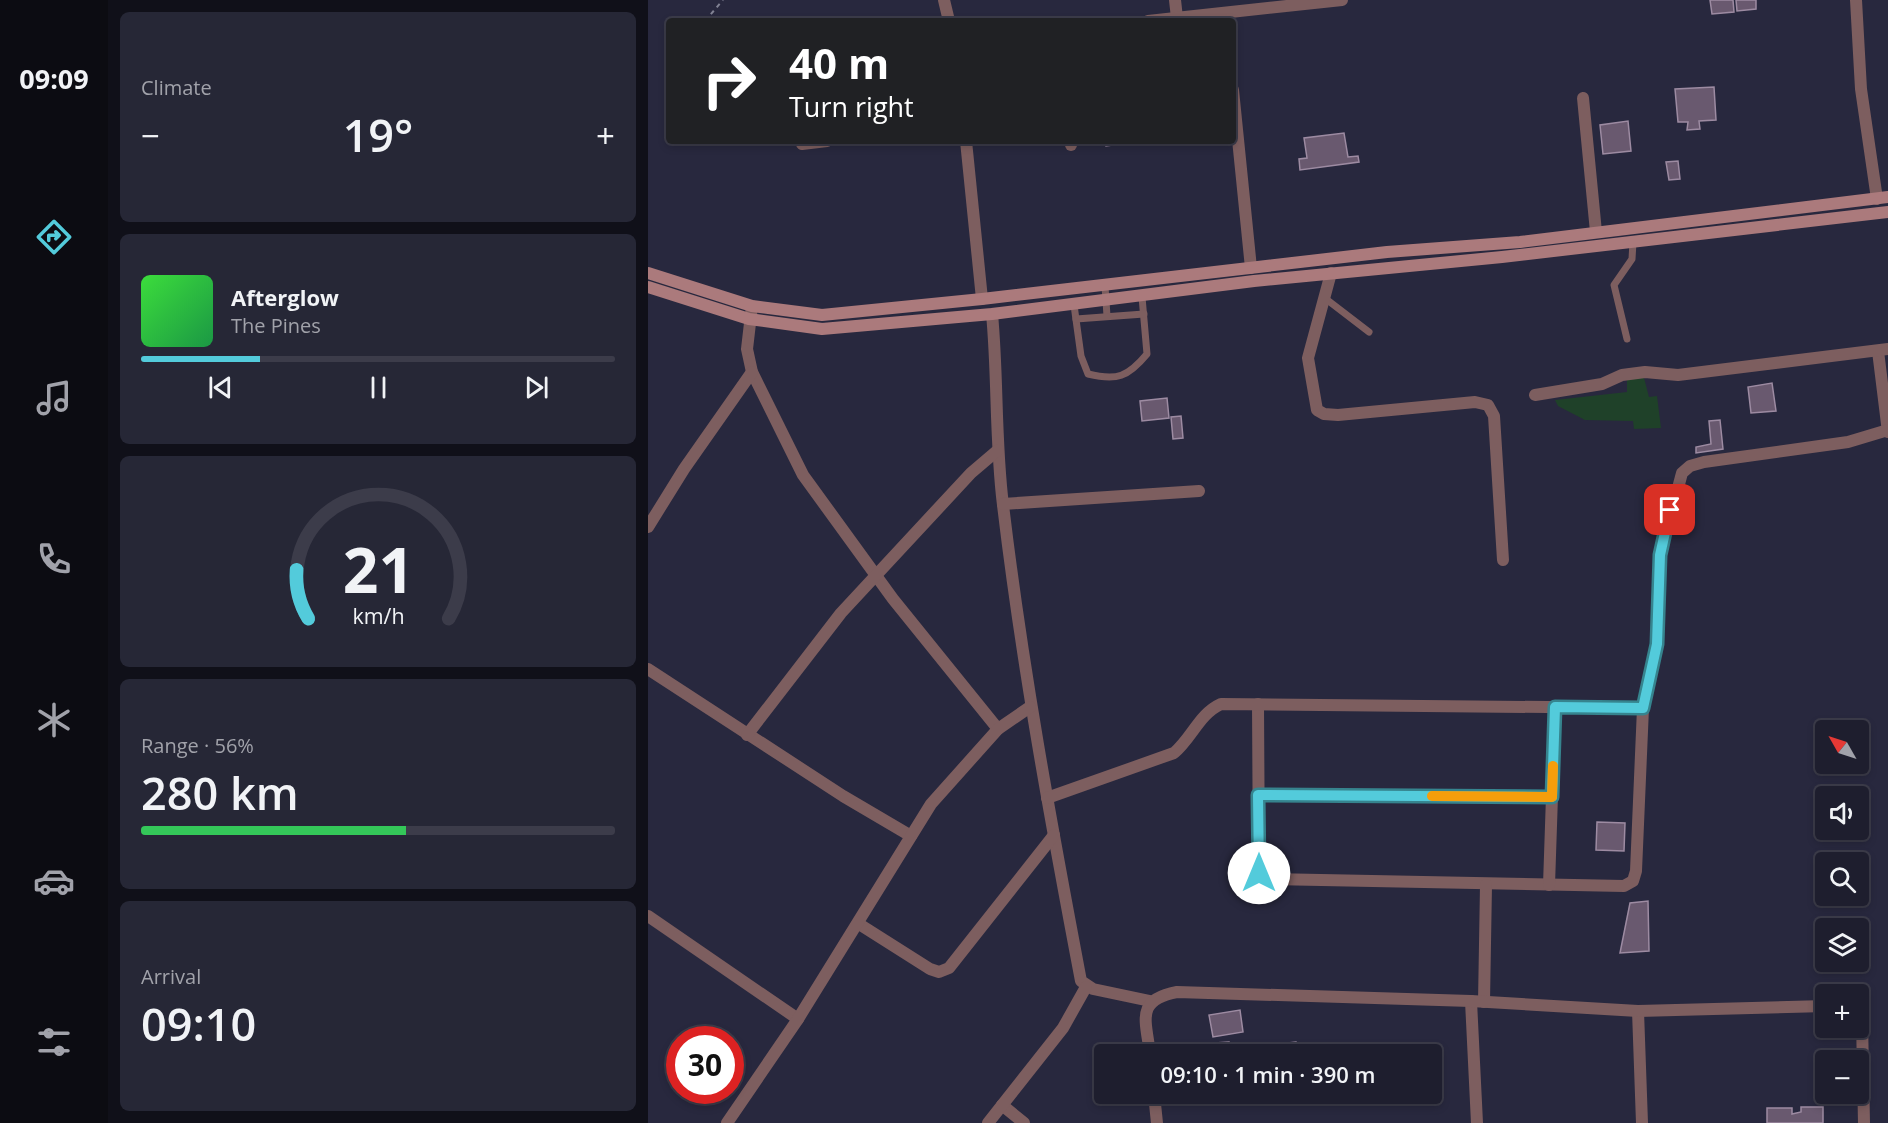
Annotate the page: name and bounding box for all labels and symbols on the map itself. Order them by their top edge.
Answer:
pin [1644,484,1695,535]
north arrow [1815,720,1869,774]
position arrow [1227,841,1291,905]
speed limit sign: 30 [666,1026,744,1104]

